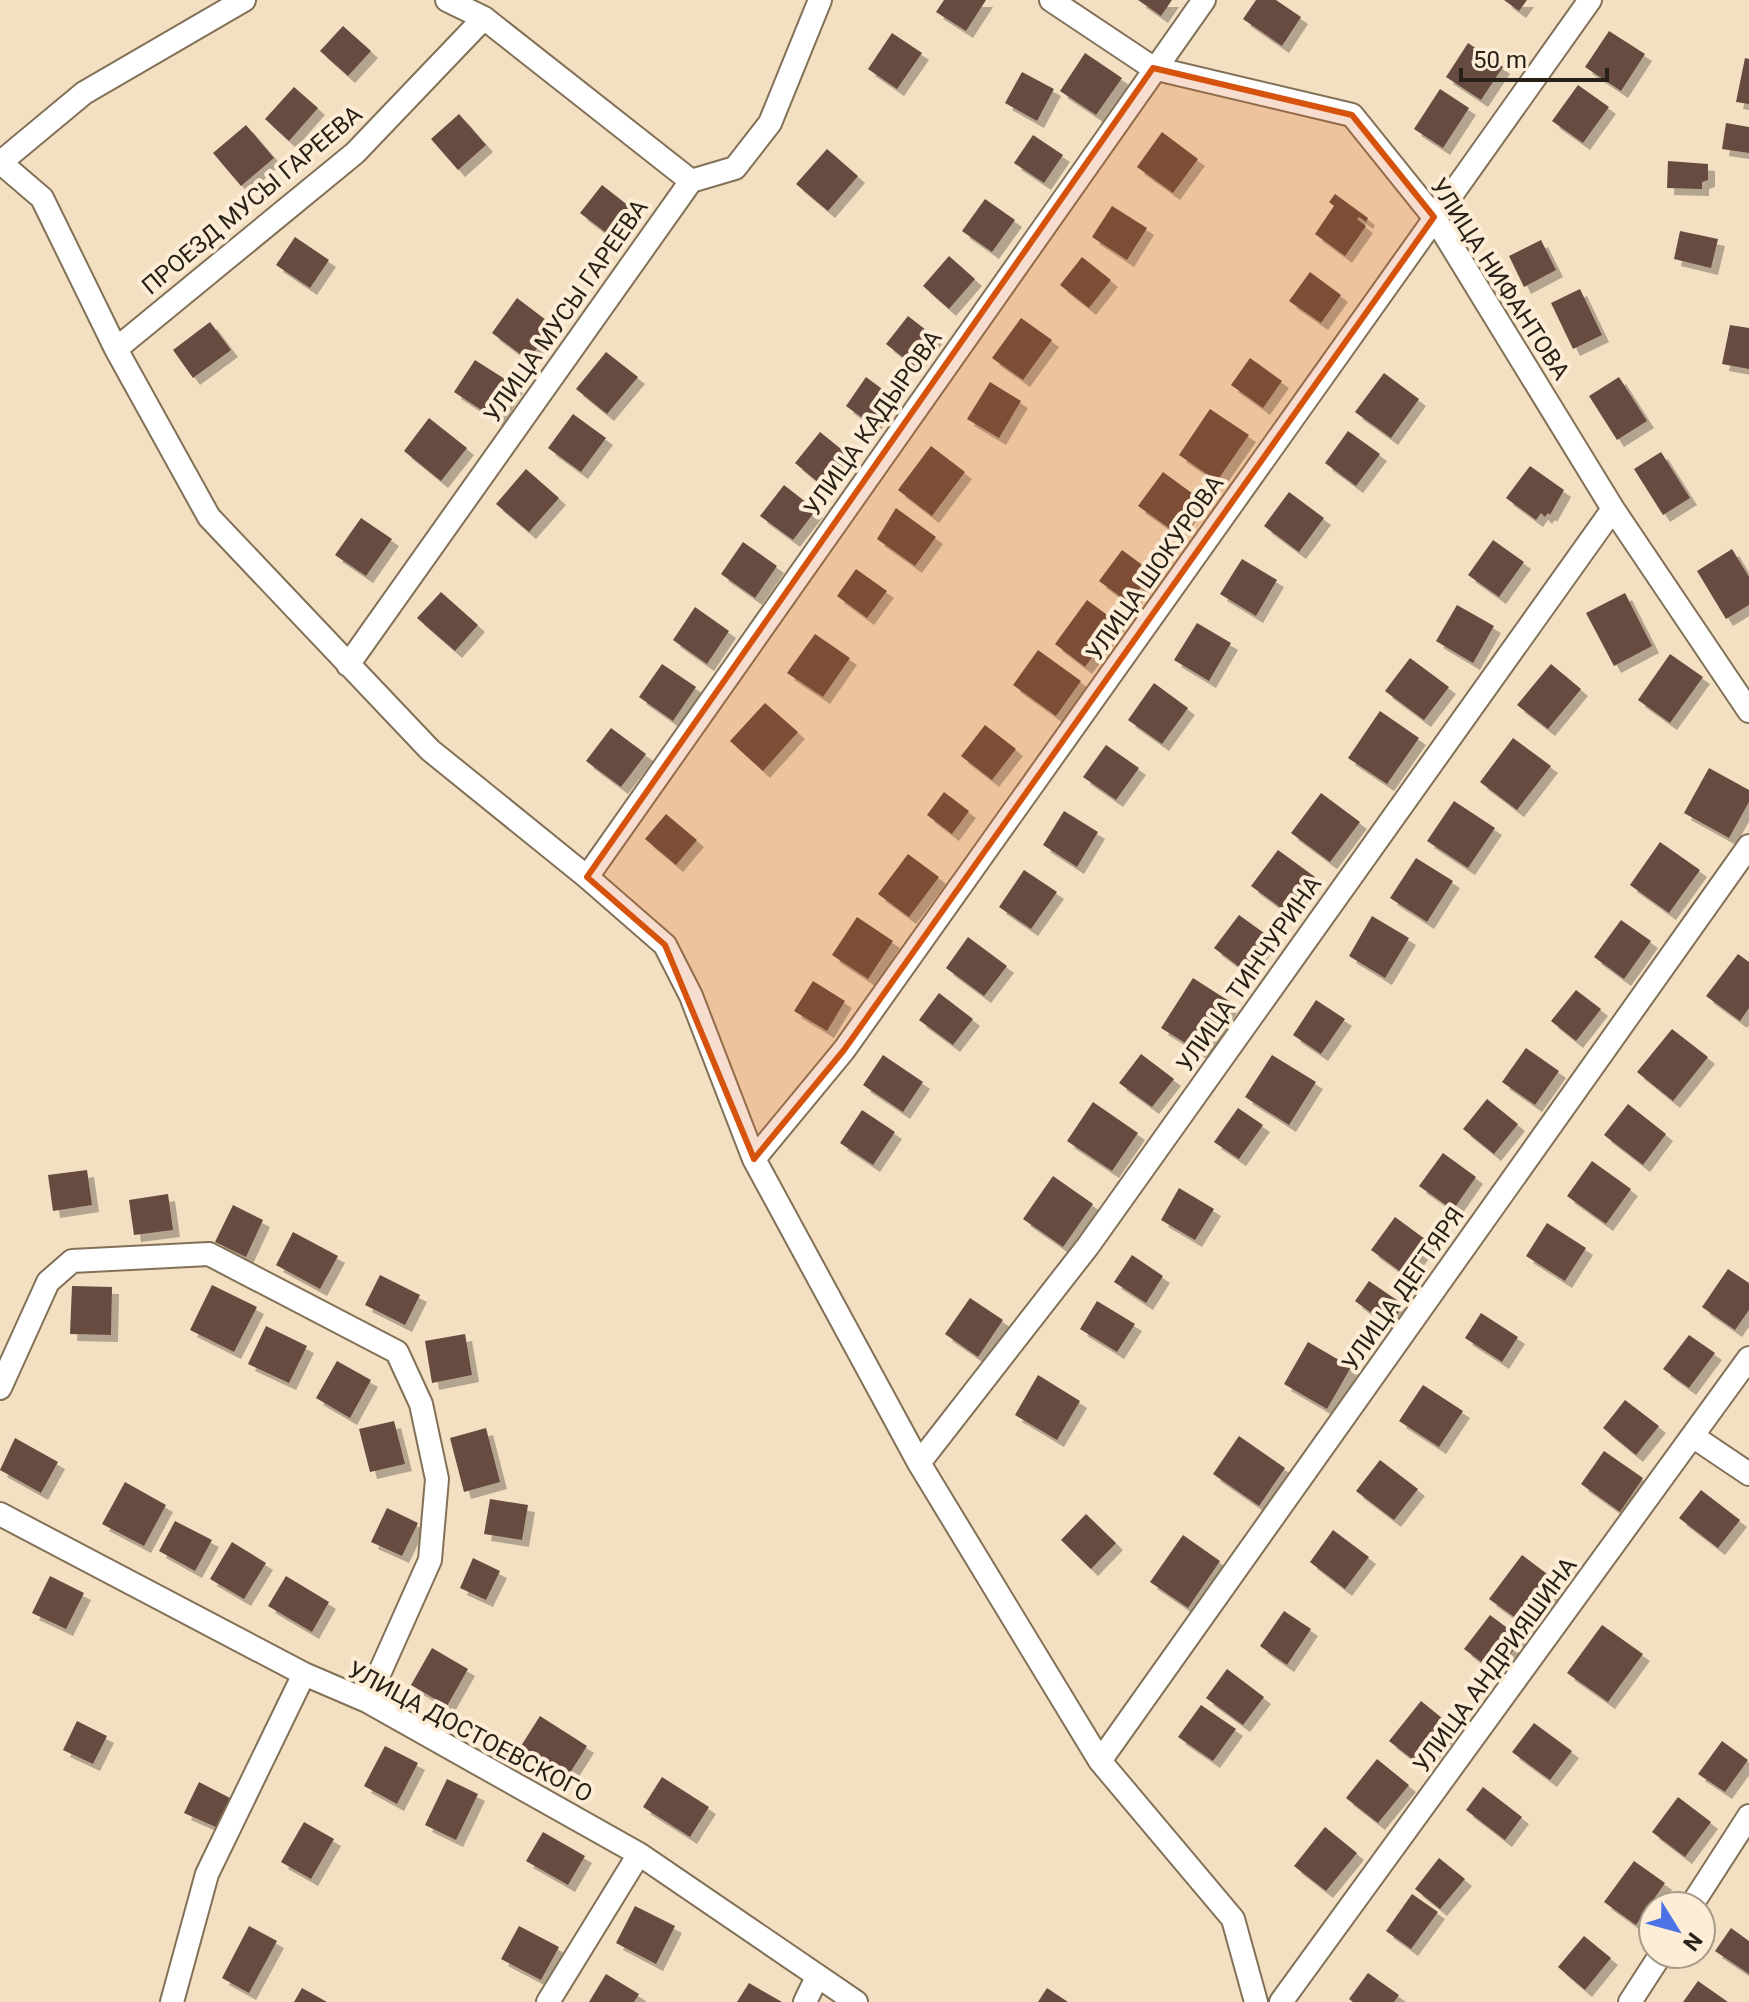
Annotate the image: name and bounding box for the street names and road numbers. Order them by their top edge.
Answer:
street label: ПРОЕЗД МУСЫ ГАРЕЕВА [136,100,368,300]
street label: УЛИЦА НИФАНТОВА [1424,173,1576,385]
street label: УЛИЦА МУСЫ ГАРЕЕВА [478,194,654,428]
street label: УЛИЦА КАДЫРОВА [798,324,948,521]
street label: УЛИЦА ШОКУРОВА [1080,470,1230,666]
street label: УЛИЦА ТИНЧУРИНА [1171,870,1327,1077]
street label: УЛИЦА ДЕГТЯРЯ [1336,1202,1470,1376]
street label: УЛИЦА АНДРИЯШИНА [1407,1552,1583,1778]
street label: УЛИЦА ДОСТОЕВСКОГО [343,1656,597,1808]

